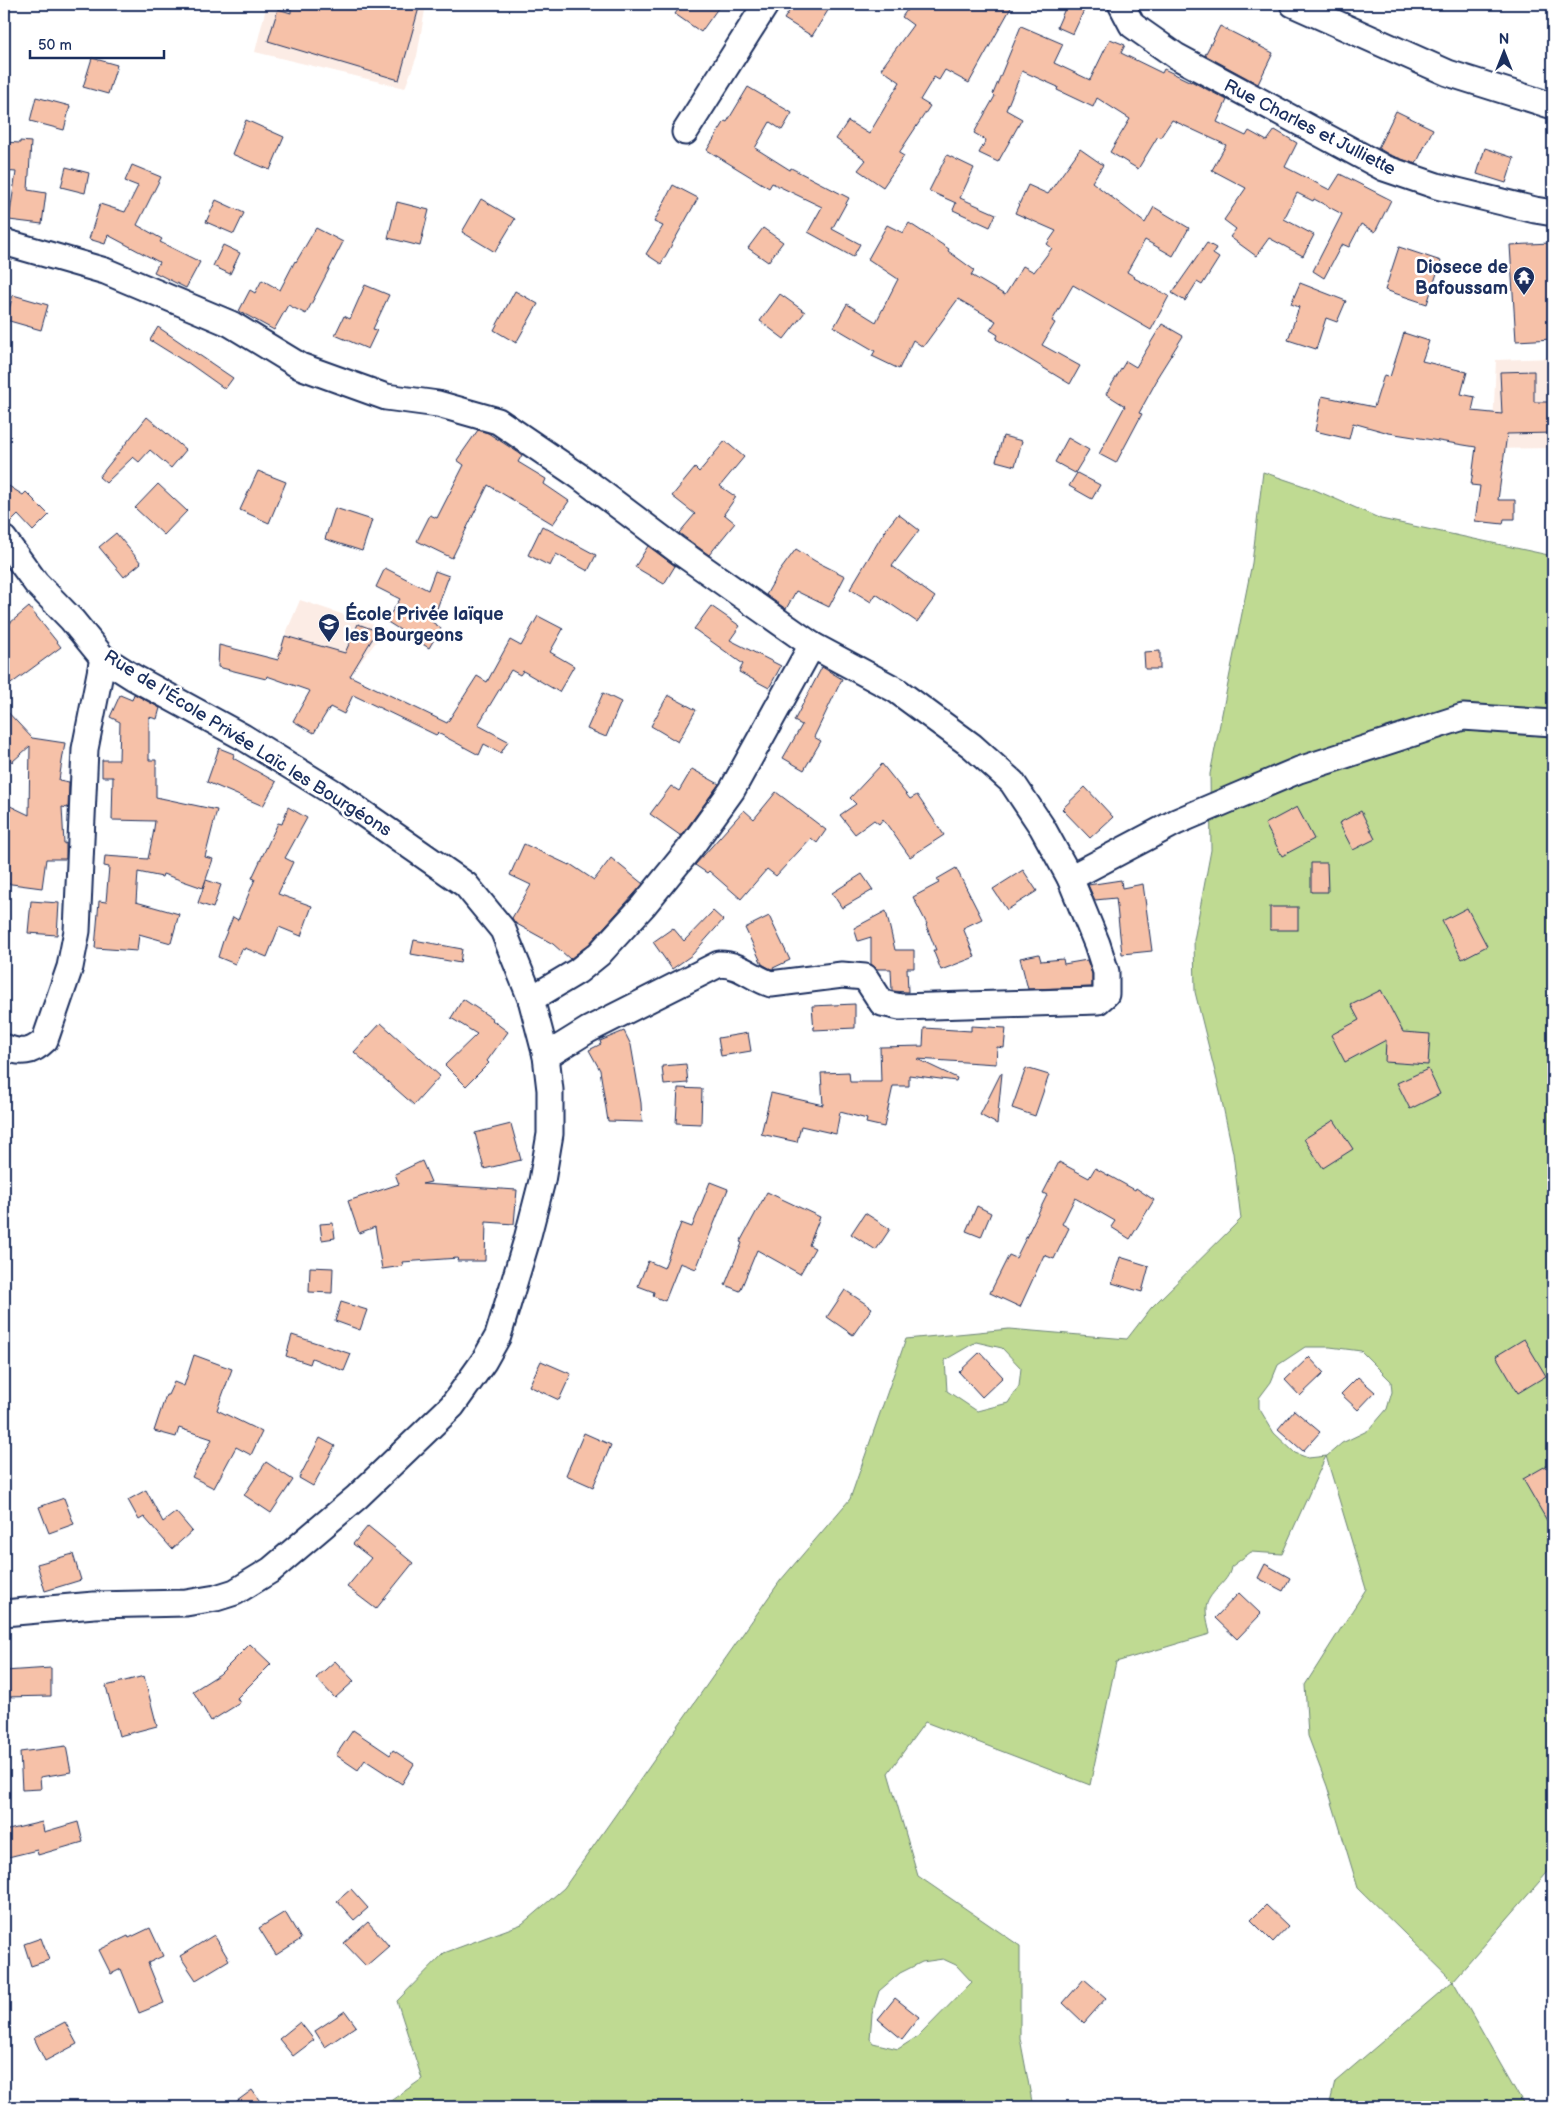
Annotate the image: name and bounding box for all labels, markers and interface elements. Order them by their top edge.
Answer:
scale bar [30,28,164,60]
north arrow [1480,28,1530,78]
text: N [1499,31,1509,48]
text: 50 m [38,36,72,55]
street label: Rue Charles et Julliette [1220,75,1399,180]
place label: Diosece de Bafoussam [1415,257,1508,299]
temple icon: Diosece de Bafoussam [1512,265,1536,296]
place label: École Privée laïque les Bourgeons [345,602,504,646]
school or university icon: École Privée laïque les Bourgeons [317,612,341,643]
street label: Rue de l'École Privée Laïc les Bourgéons [100,644,396,841]

